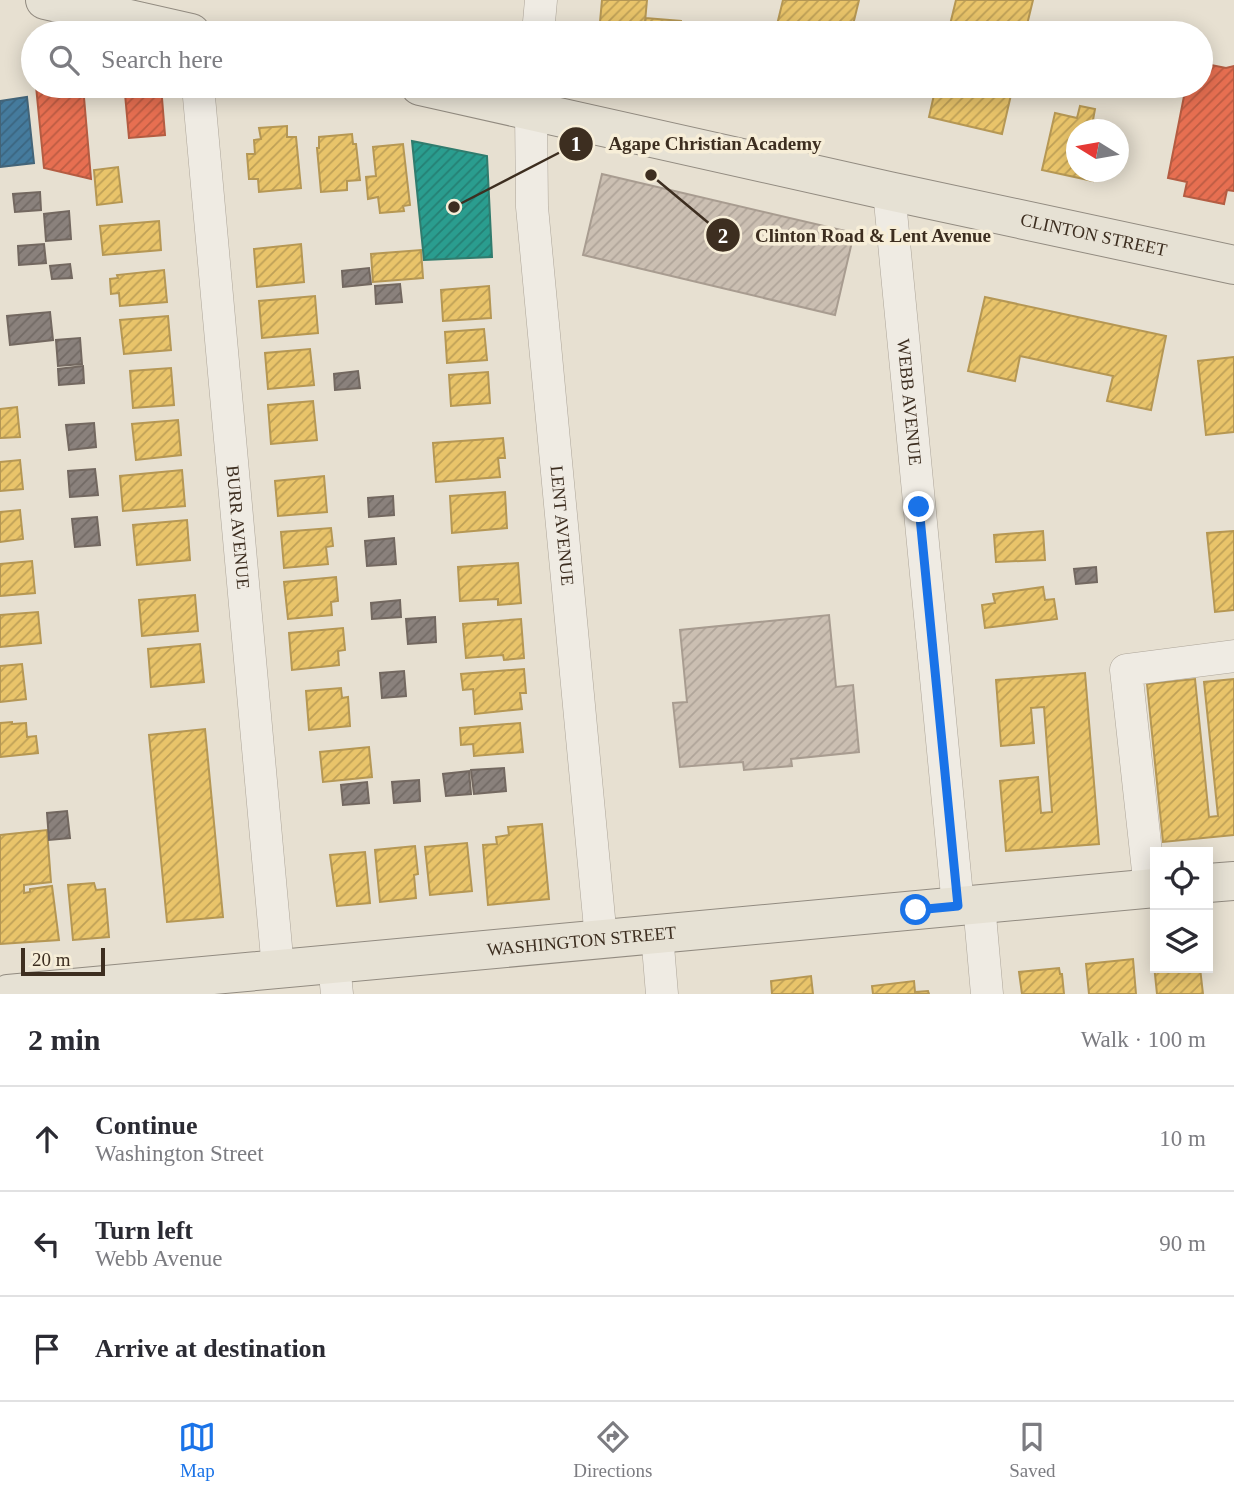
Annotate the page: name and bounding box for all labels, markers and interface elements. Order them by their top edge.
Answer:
search box [21,21,1213,98]
icon: search [45,41,83,79]
text: Search here [101,45,223,74]
north arrow [1066,119,1129,182]
callout: Agape Christian Academy [559,124,836,164]
text: 1 [571,132,581,156]
text: Agape Christian Academy [608,133,822,154]
street label: CLINTON STREET [1019,209,1169,260]
callout: Clinton Road & Lent Avenue [705,215,1005,255]
text: 2 [718,224,728,248]
text: Clinton Road & Lent Avenue [755,225,991,246]
street label: WEBB AVENUE [893,338,925,466]
street label: BURR AVENUE [222,464,254,590]
street label: LENT AVENUE [546,464,578,587]
route end [903,491,934,522]
map controls [1150,847,1213,973]
button: locate [1150,847,1213,910]
route start [900,894,931,925]
button: layers [1150,910,1213,973]
street label: WASHINGTON STREET [486,922,677,960]
scale bar [21,945,105,977]
text: 20 m [32,949,71,970]
text: 2 min [28,1023,101,1056]
text: Walk · 100 m [1081,1027,1206,1052]
text: Continue [95,1111,198,1140]
icon: ahead [28,1120,66,1158]
text: 10 m [1159,1126,1206,1151]
text: Washington Street [95,1141,264,1166]
text: Turn left [95,1216,193,1245]
icon: left [28,1225,66,1263]
text: 90 m [1159,1231,1206,1256]
text: Webb Avenue [95,1246,222,1271]
icon: arrive [28,1330,66,1368]
text: Arrive at destination [95,1334,326,1363]
tab: Map [178,1418,216,1482]
tab: Directions [573,1418,652,1482]
tab: Saved [1009,1418,1056,1482]

